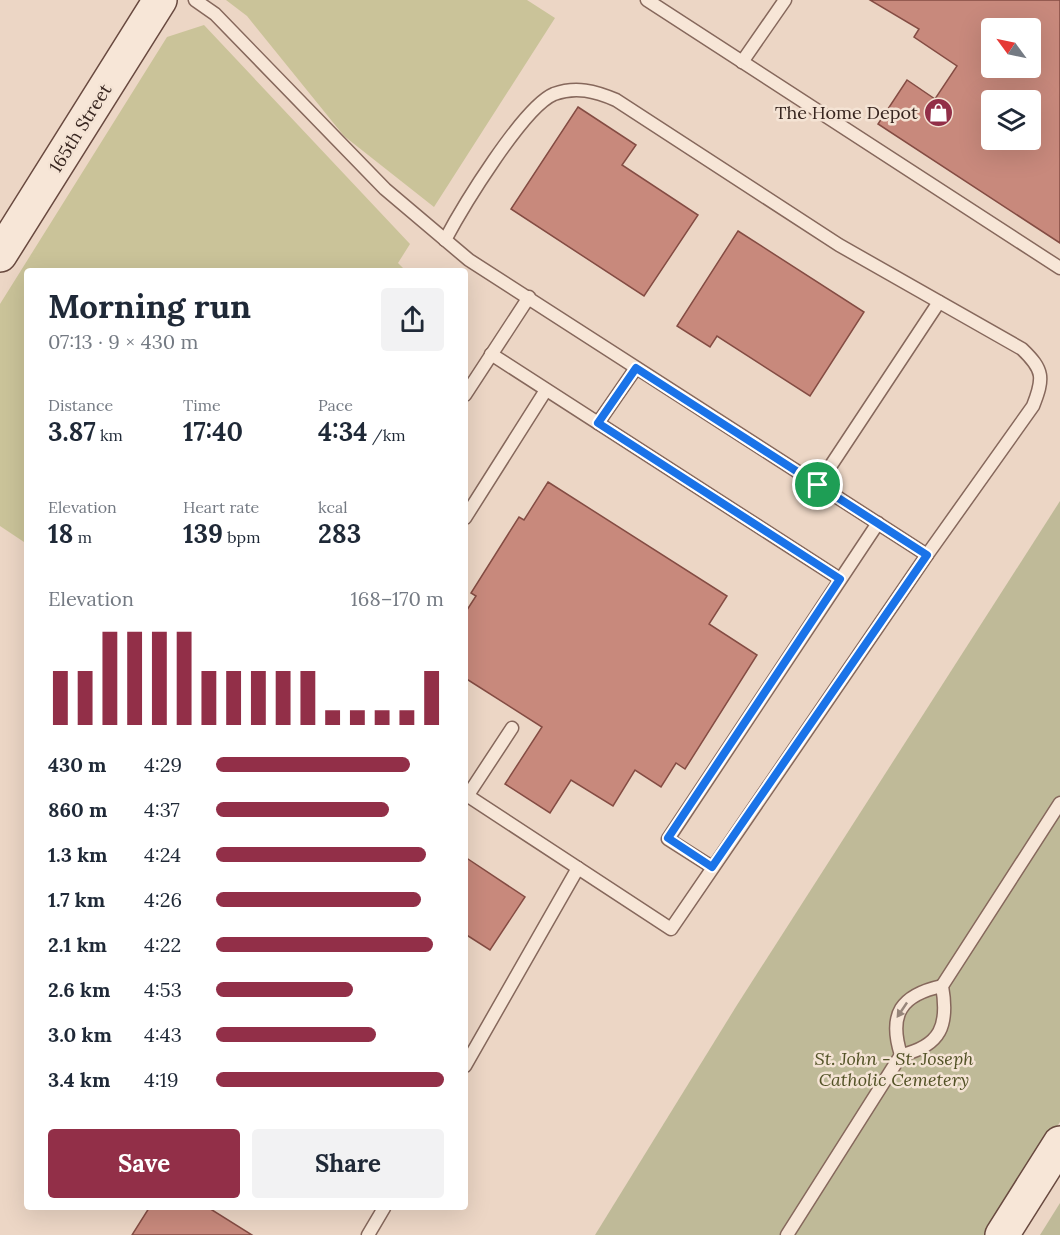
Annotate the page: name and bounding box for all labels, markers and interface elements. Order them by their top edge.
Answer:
north arrow [981,18,1041,78]
map controls [981,18,1041,150]
street label: 165th Street [44,79,116,177]
button: layers [981,90,1041,150]
shop icon: The Home Depot [923,96,955,128]
place label: The Home Depot [775,101,918,124]
text: Morning run [48,285,251,327]
button: share [381,288,444,351]
text: 07:13 · 9 × 430 m [48,329,198,354]
text: Distance [48,395,113,415]
text: Time [183,395,221,415]
text: Pace [318,395,353,415]
text: 3.87 [48,415,96,448]
text: 17:40 [183,415,243,448]
text: 4:34 [318,415,368,448]
text: km [96,425,123,445]
text: /km [368,425,406,445]
pin [792,459,843,510]
icon: arrive [801,468,834,501]
text: Elevation [48,497,117,517]
text: Heart rate [183,497,259,517]
text: kcal [318,497,348,517]
text: 18 [48,517,73,550]
text: 139 [183,517,223,550]
text: 283 [318,517,361,550]
text: m [73,527,92,547]
text: bpm [223,527,260,547]
text: Elevation [48,586,134,611]
text: 168–170 m [351,586,444,611]
text: 430 m [48,752,107,777]
text: 4:29 [144,752,182,777]
text: 860 m [48,797,107,822]
text: 4:37 [144,797,180,822]
text: 1.3 km [48,842,108,867]
text: 4:24 [144,842,181,867]
text: 1.7 km [48,887,105,912]
text: 4:26 [144,887,182,912]
text: 2.1 km [48,932,107,957]
text: 4:22 [144,932,181,957]
text: 2.6 km [48,977,110,1002]
text: 4:53 [144,977,182,1002]
one-way arrow [896,1001,908,1017]
text: 3.0 km [48,1022,112,1047]
text: 4:43 [144,1022,182,1047]
park label: St. John - St. Joseph Catholic Cemetery [814,1047,974,1091]
text: 3.4 km [48,1067,110,1092]
text: 4:19 [144,1067,179,1092]
button: Save [48,1129,240,1198]
button: Share [252,1129,444,1198]

